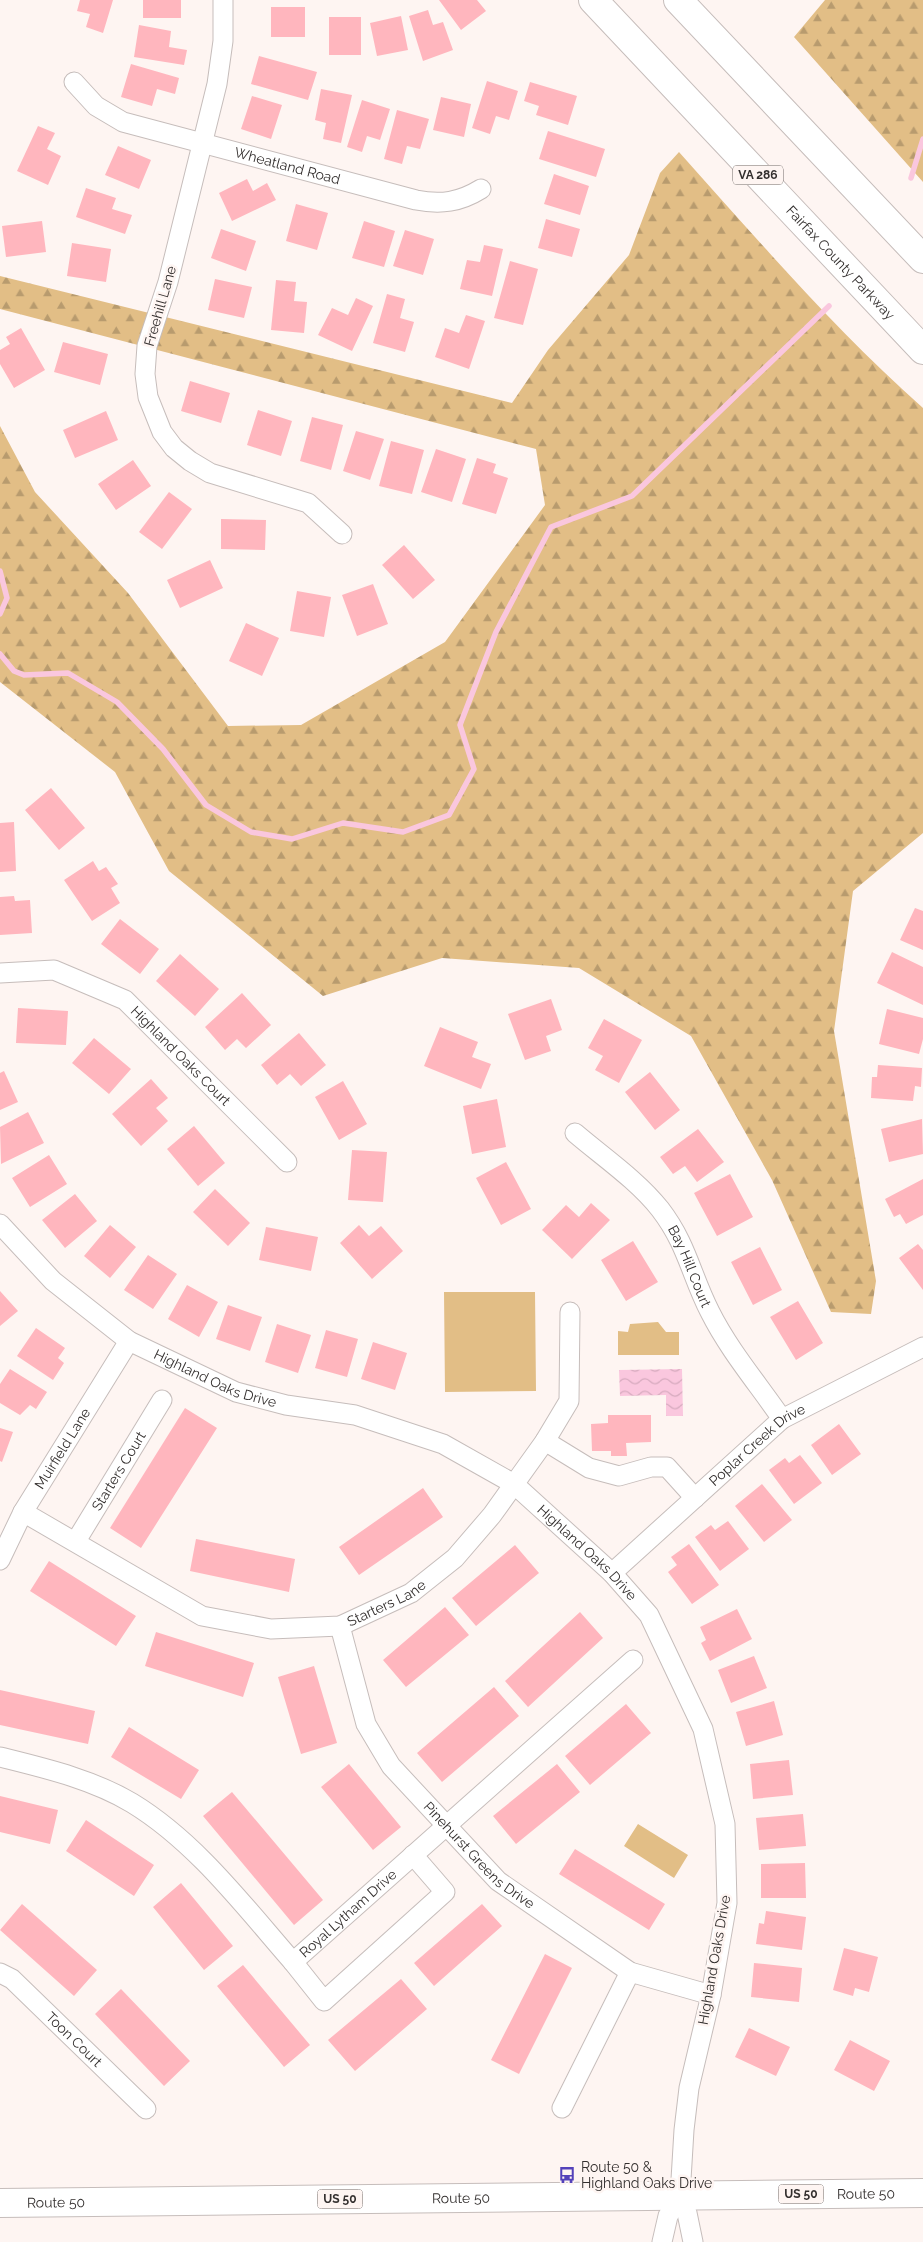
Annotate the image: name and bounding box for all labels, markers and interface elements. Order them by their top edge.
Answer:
street label: Wheatland Road [233,144,342,187]
road number: VA 286 [733,166,783,184]
street label: Fairfax County Parkway [783,202,898,323]
street label: Freehill Lane [141,264,179,348]
street label: Highland Oaks Court [128,1003,234,1109]
street label: Bay Hill Court [665,1222,715,1310]
street label: Highland Oaks Drive [151,1346,278,1410]
street label: Poplar Creek Drive [706,1401,808,1489]
street label: Muirfield Lane [31,1405,93,1492]
street label: Starters Court [89,1428,149,1513]
street label: Highland Oaks Drive [534,1501,640,1604]
street label: Starters Lane [345,1577,429,1630]
street label: Pinehurst Greens Drive [420,1799,538,1912]
street label: Royal Lytham Drive [296,1866,400,1960]
street label: Highland Oaks Drive [695,1894,733,2026]
street label: Toon Court [43,2009,106,2070]
place label: Route 50 & Highland Oaks Drive [581,2159,712,2191]
bus stop icon: Route 50 & Highland Oaks Drive [557,2165,577,2185]
road number: US 50 [778,2184,824,2204]
street label: Route 50 [837,2185,895,2202]
road number: US 50 [318,2190,362,2208]
street label: Route 50 [432,2190,490,2206]
street label: Route 50 [27,2194,85,2211]

